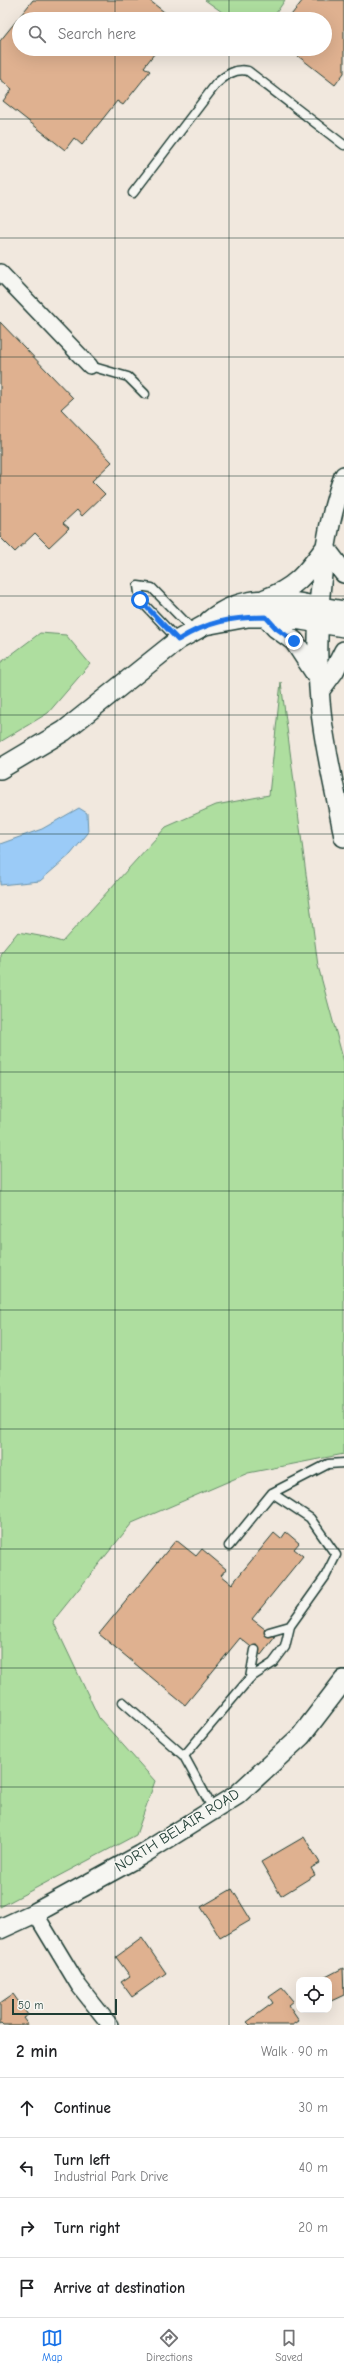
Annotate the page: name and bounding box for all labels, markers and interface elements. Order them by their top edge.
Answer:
search box [12,12,332,56]
icon: search [26,23,48,45]
text: Search here [58,25,136,43]
route start [131,591,149,609]
route end [285,632,303,650]
street label: NORTH BELAIR ROAD [111,1784,243,1876]
map controls [296,1977,332,2013]
button: locate [296,1977,332,2013]
scale bar [12,1997,117,2016]
text: 50 m [18,1999,43,2012]
text: 2 min [16,2042,57,2061]
text: Walk · 90 m [261,2044,328,2059]
icon: ahead [16,2097,38,2119]
text: Continue [54,2099,111,2117]
text: 30 m [298,2100,328,2115]
text: Turn left [54,2151,110,2169]
icon: left [16,2157,38,2179]
text: 40 m [299,2160,328,2175]
text: Industrial Park Drive [54,2169,168,2184]
icon: right [16,2217,38,2239]
text: Turn right [54,2219,120,2237]
text: 20 m [298,2220,328,2235]
icon: arrive [16,2277,38,2299]
text: Arrive at destination [54,2279,185,2297]
tab: Map [41,2327,63,2364]
tab: Directions [146,2327,193,2364]
tab: Saved [275,2327,303,2364]

